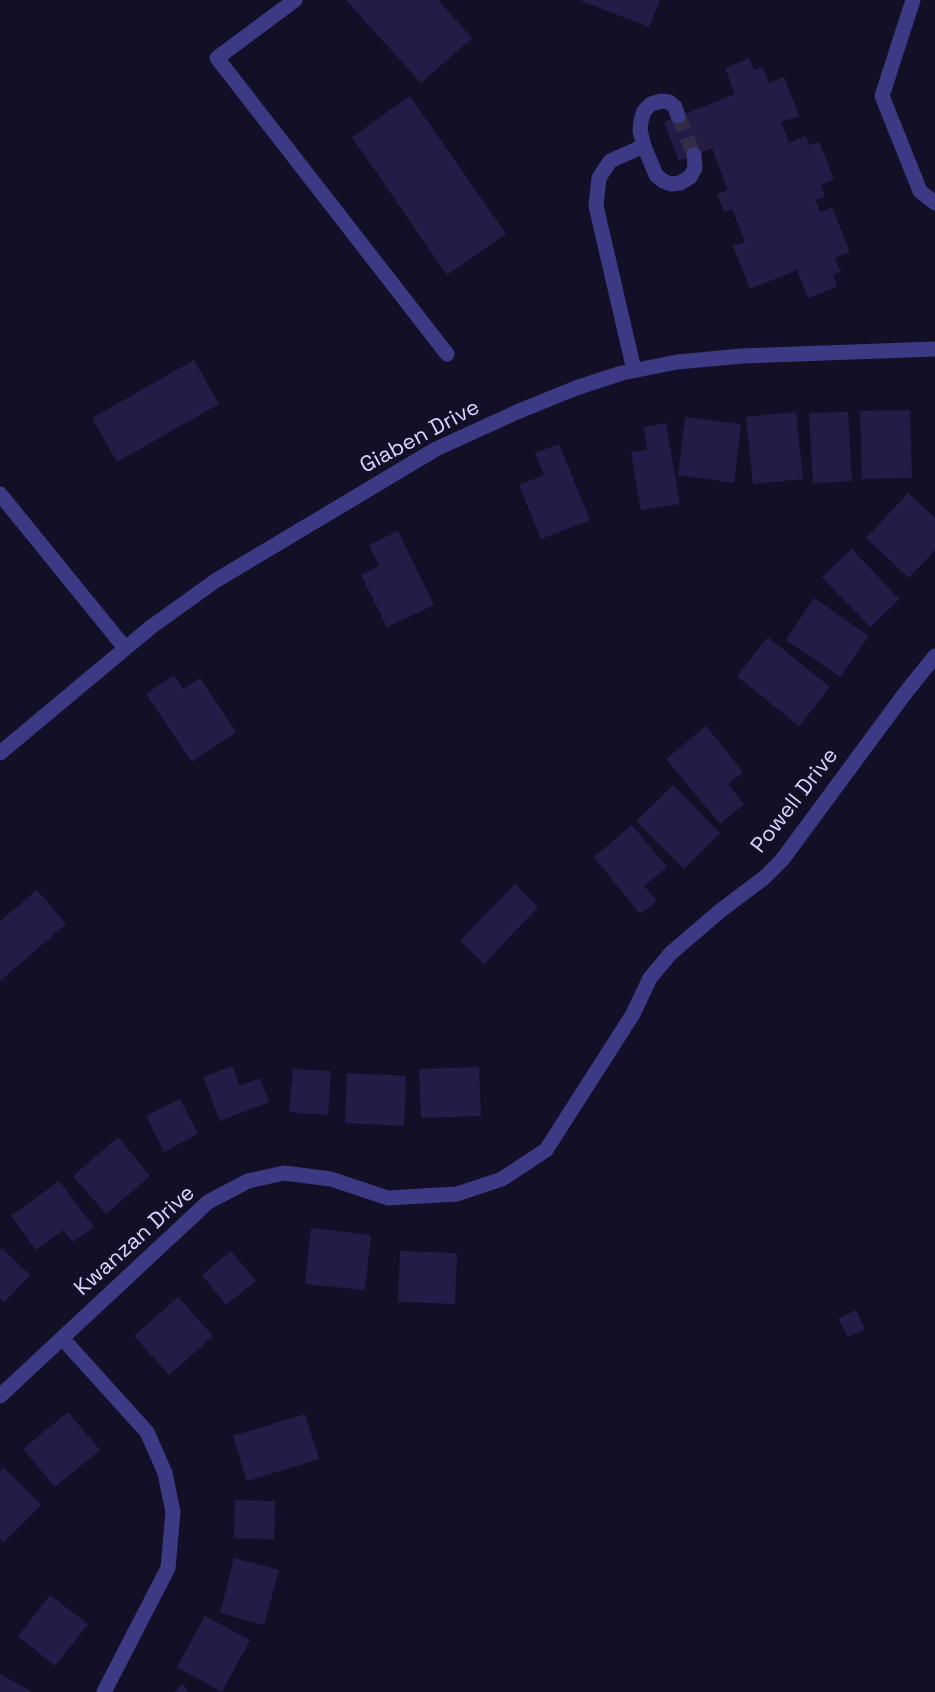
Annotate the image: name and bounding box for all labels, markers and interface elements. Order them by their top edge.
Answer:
street label: Giaben Drive [356,394,484,480]
street label: Powell Drive [746,743,844,859]
street label: Kwanzan Drive [70,1180,200,1302]

